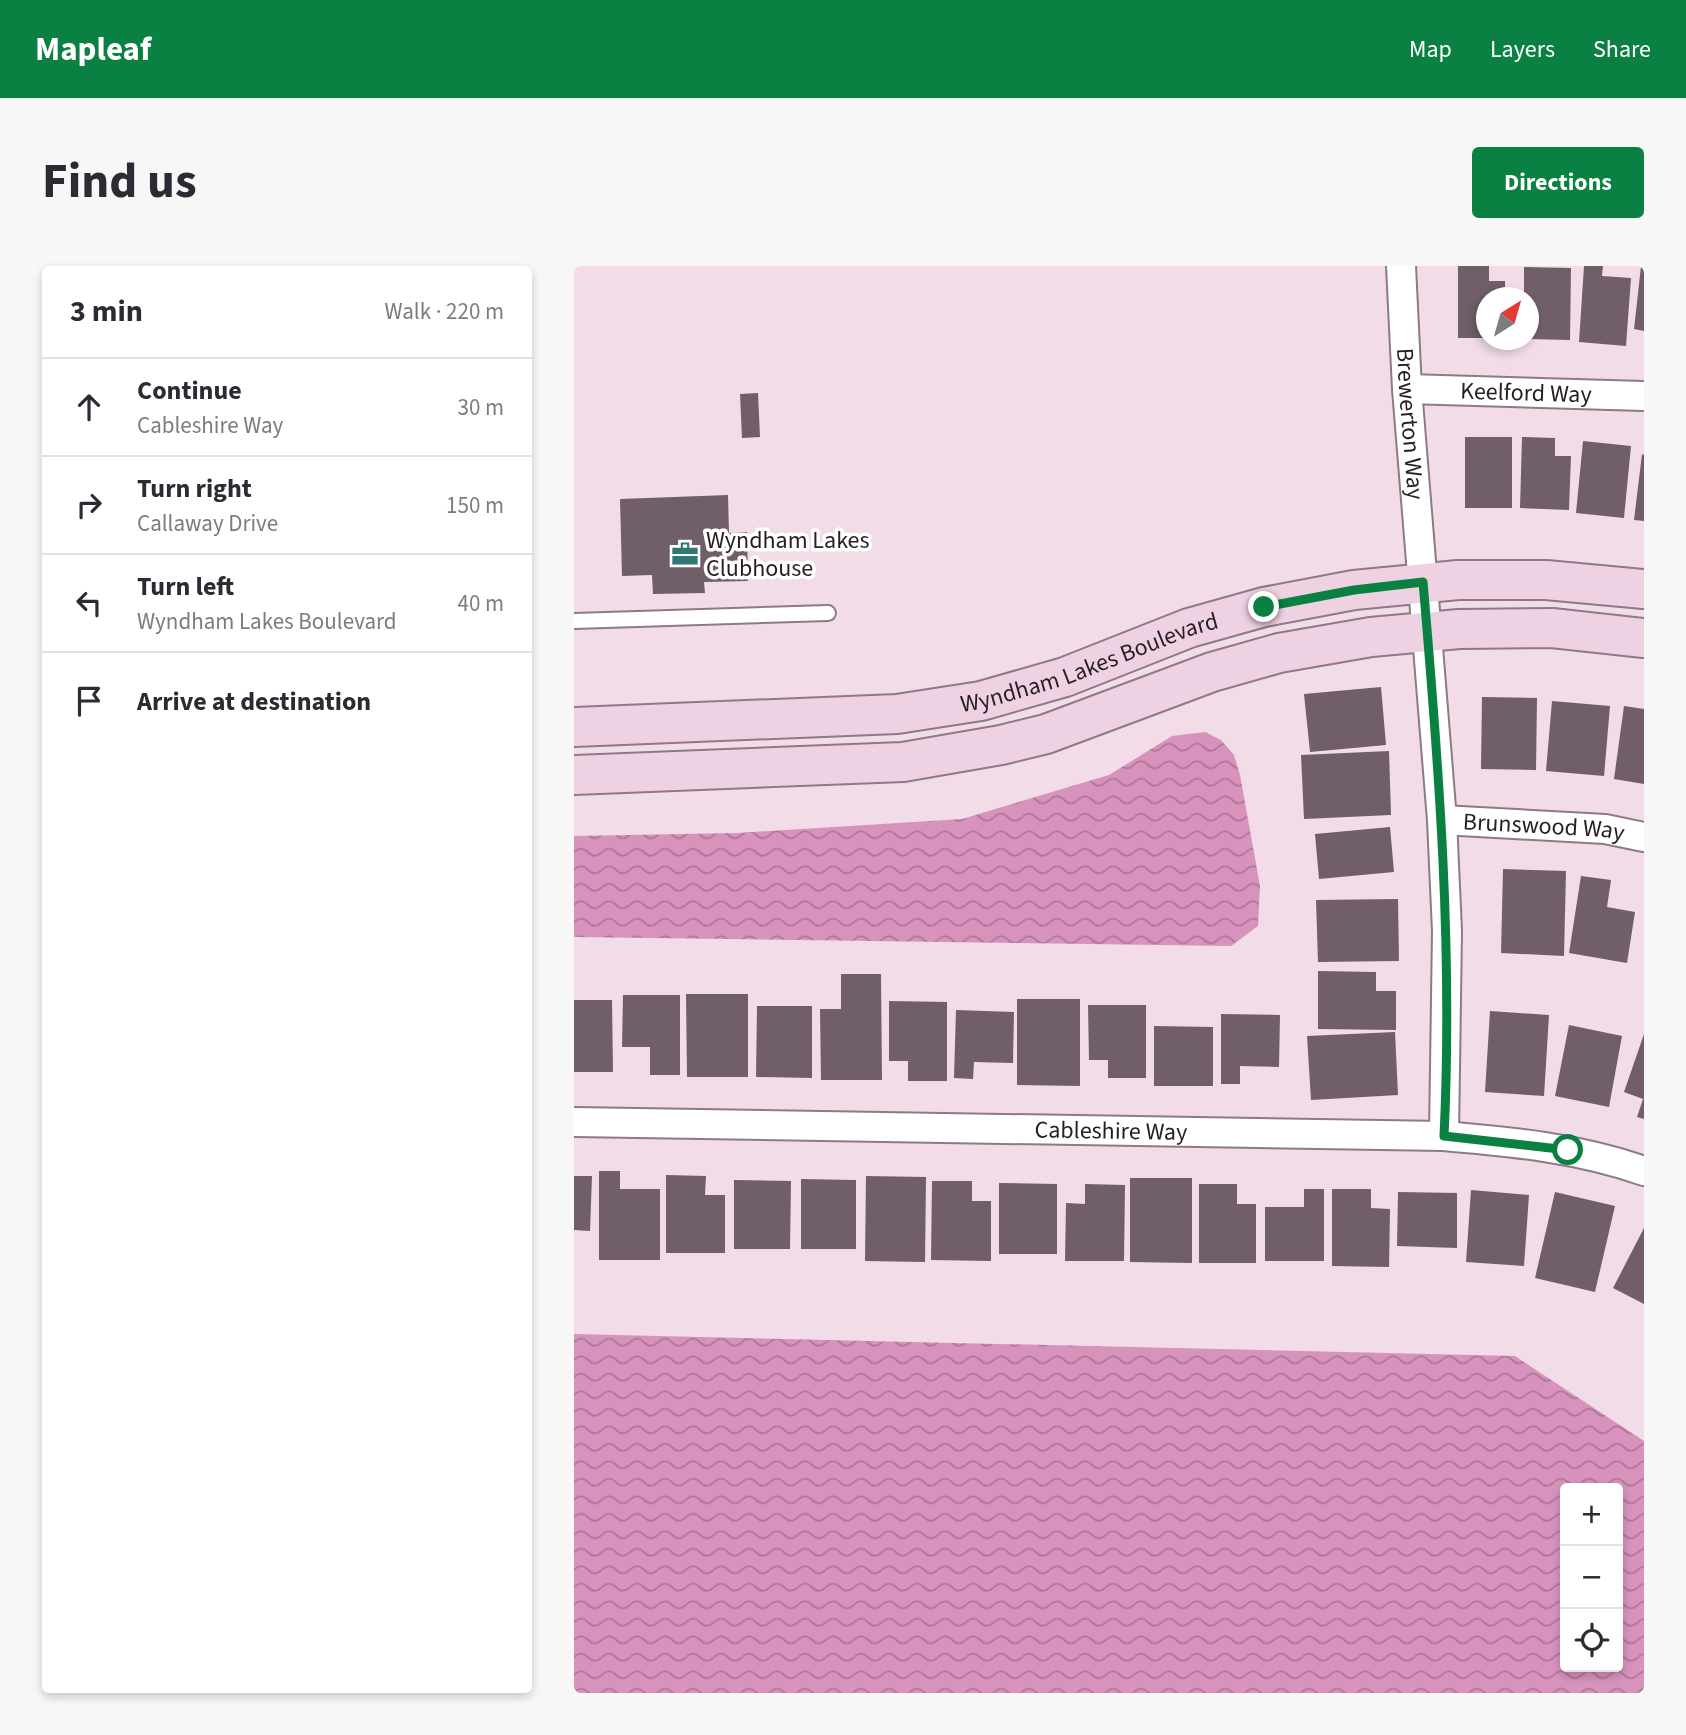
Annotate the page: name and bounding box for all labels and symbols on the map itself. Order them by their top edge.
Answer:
north arrow [1476,287,1539,350]
street label: Brewerton Way [1387,347,1433,501]
street label: Keelford Way [1460,374,1592,412]
place label: Wyndham Lakes Clubhouse [706,523,870,586]
office icon: Wyndham Lakes Clubhouse [670,539,700,569]
route end [1248,591,1279,622]
street label: Wyndham Lakes Boulevard [958,604,1222,722]
street label: Brunswood Way [1462,804,1628,851]
street label: Cableshire Way [1034,1112,1188,1150]
route start [1552,1134,1583,1165]

